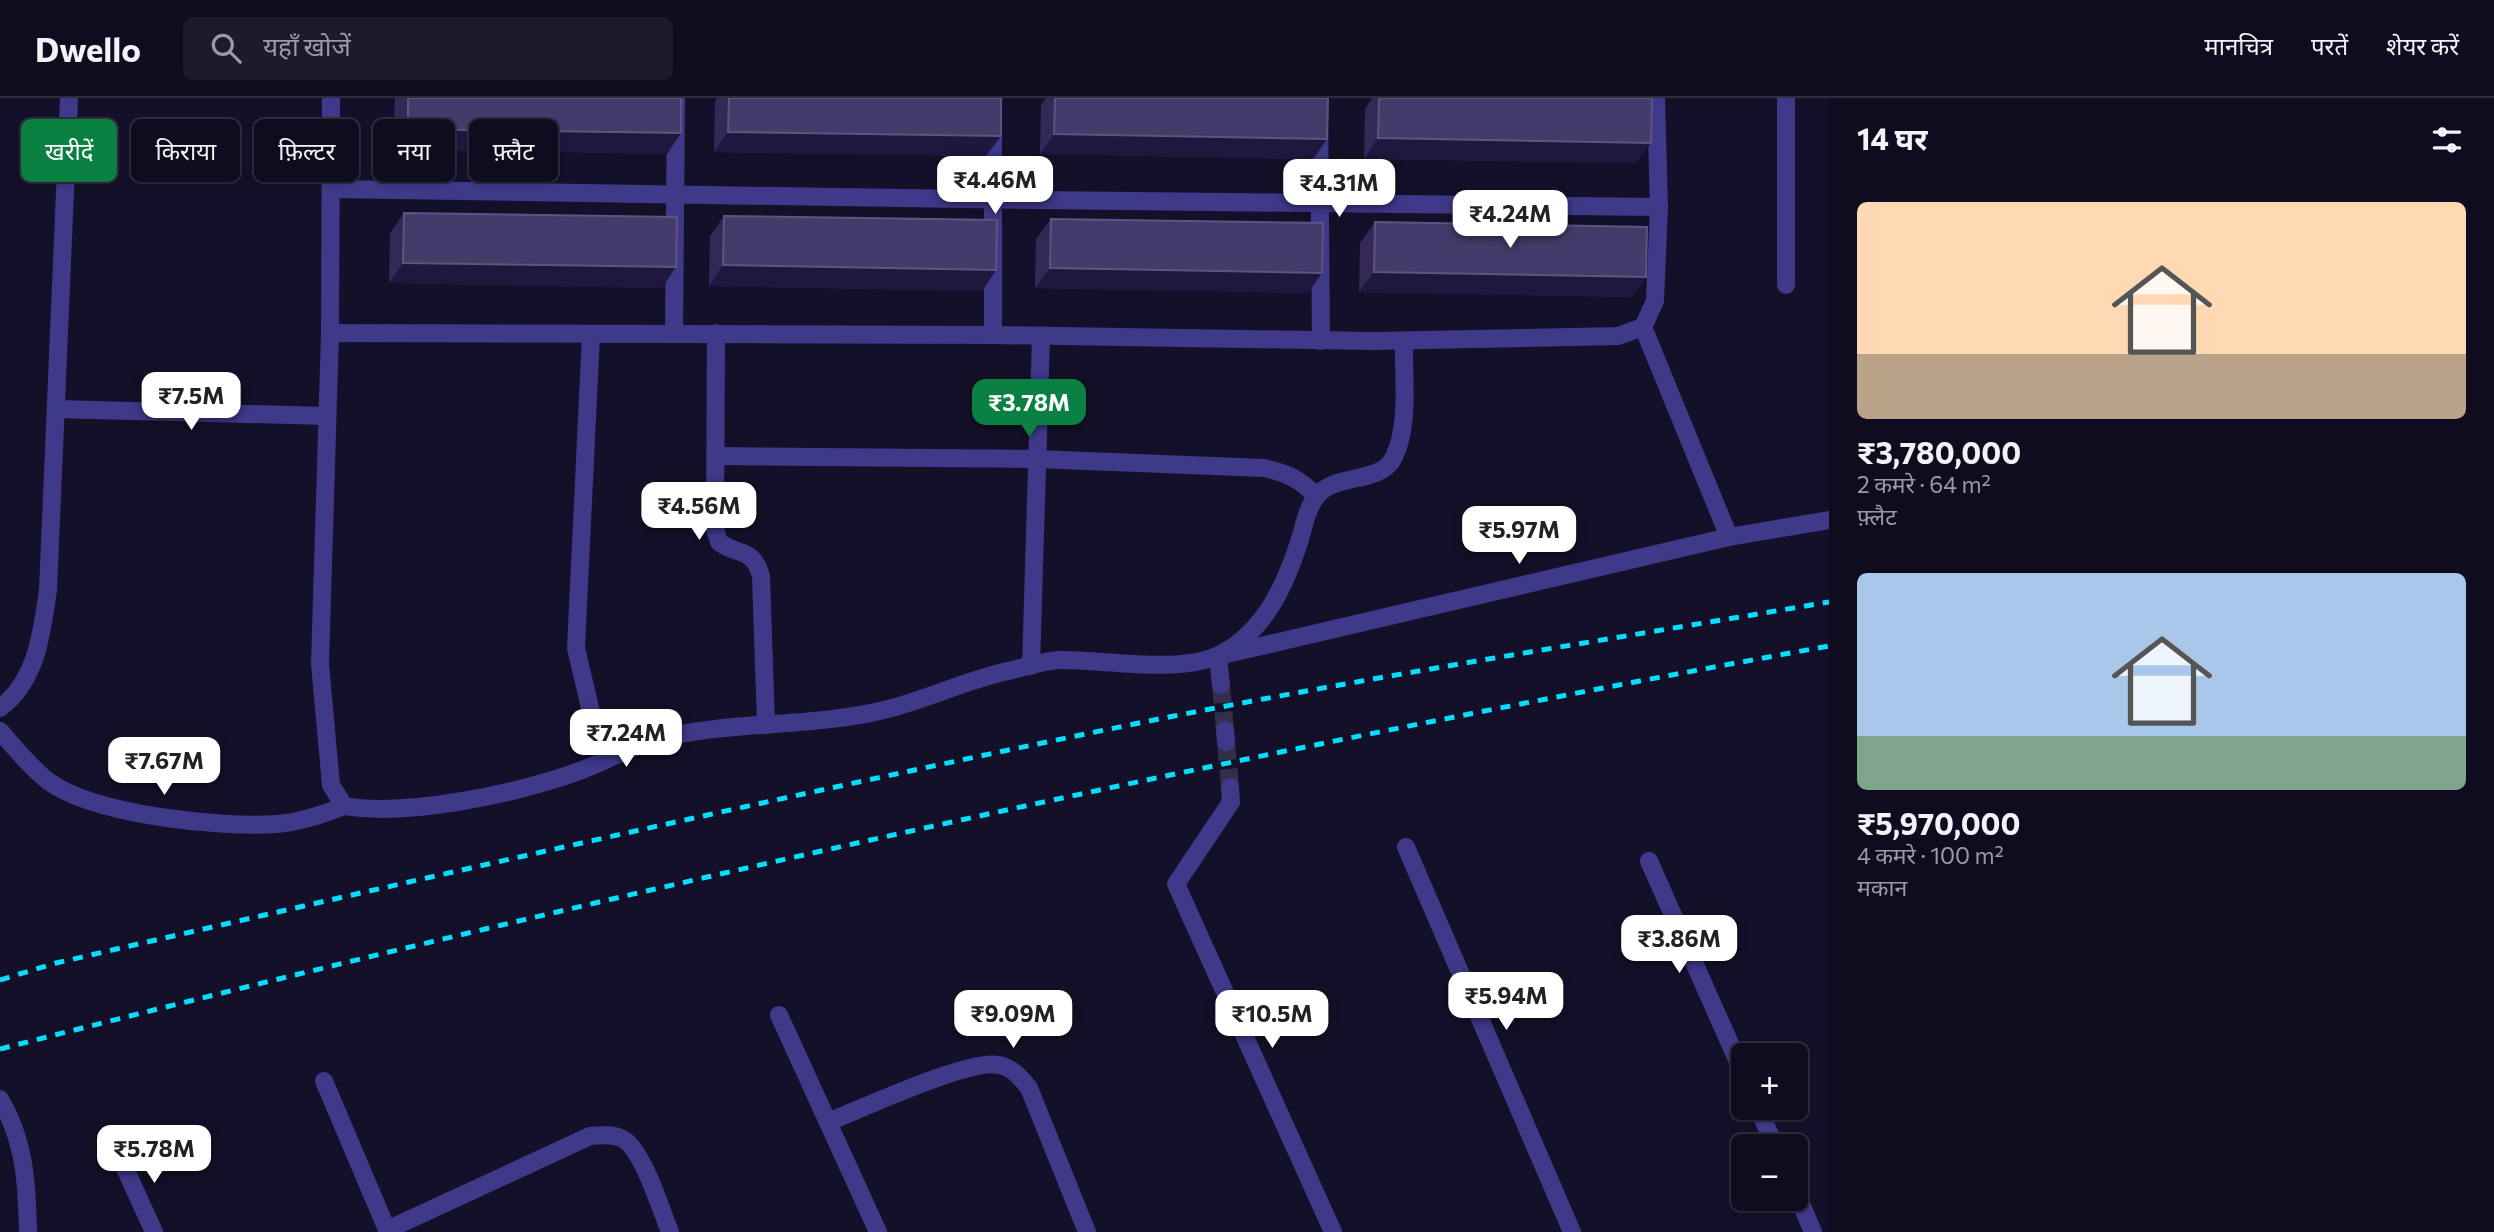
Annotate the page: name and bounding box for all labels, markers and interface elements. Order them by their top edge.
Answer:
search box [183,17,673,80]
text: Dwello [35,28,141,69]
icon: search [207,29,245,67]
text: यहाँ खोजें [263,30,351,61]
text: मानचित्र [2204,31,2273,60]
text: परतें [2311,31,2348,60]
text: शेयर करें [2386,31,2459,60]
chip: खरीदें [21,119,117,182]
chip: किराया [131,119,240,182]
chip: फ़िल्टर [254,119,359,182]
chip: नया [373,119,455,182]
chip: फ़्लैट [469,119,558,182]
text: 14 घर [1857,119,1927,156]
icon: filters [2428,121,2466,159]
pin: ₹4.46M [938,156,1052,216]
pin: ₹4.31M [1282,159,1396,219]
text: ₹4.46M [953,165,1037,193]
text: ₹4.31M [1299,168,1379,196]
pin: ₹4.24M [1453,190,1567,250]
text: ₹4.24M [1469,199,1551,227]
icon: home [2099,247,2225,373]
pin: ₹7.5M [142,372,240,432]
pin: ₹3.78M [972,380,1086,439]
text: ₹7.5M [158,381,224,409]
text: ₹3.78M [988,388,1070,416]
text: ₹3,780,000 [1857,433,2021,470]
text: 2 कमरे · 64 m² [1857,470,1991,498]
pin: ₹4.56M [642,482,756,542]
text: ₹4.56M [657,491,741,519]
text: फ़्लैट [1857,502,1897,530]
pin: ₹5.97M [1462,506,1576,566]
text: ₹5.97M [1478,515,1560,543]
icon: home [2099,618,2225,744]
pin: ₹7.24M [569,710,683,769]
text: ₹7.24M [586,718,666,746]
pin: ₹7.67M [107,738,221,797]
text: ₹7.67M [124,746,204,774]
text: ₹5,970,000 [1857,804,2020,841]
text: 4 कमरे · 100 m² [1857,841,2004,869]
text: मकान [1857,873,1907,901]
pin: ₹3.86M [1622,916,1736,975]
text: ₹3.86M [1637,924,1721,952]
pin: ₹5.94M [1449,972,1563,1032]
text: ₹5.94M [1464,981,1548,1009]
pin: ₹9.09M [956,990,1070,1050]
pin: ₹10.5M [1215,990,1329,1050]
text: ₹9.09M [970,999,1056,1027]
text: ₹10.5M [1231,999,1313,1027]
map controls [1731,1043,1808,1211]
button: + [1731,1043,1808,1120]
pin: ₹5.78M [97,1126,211,1185]
text: ₹5.78M [113,1134,195,1162]
button: − [1731,1134,1808,1211]

